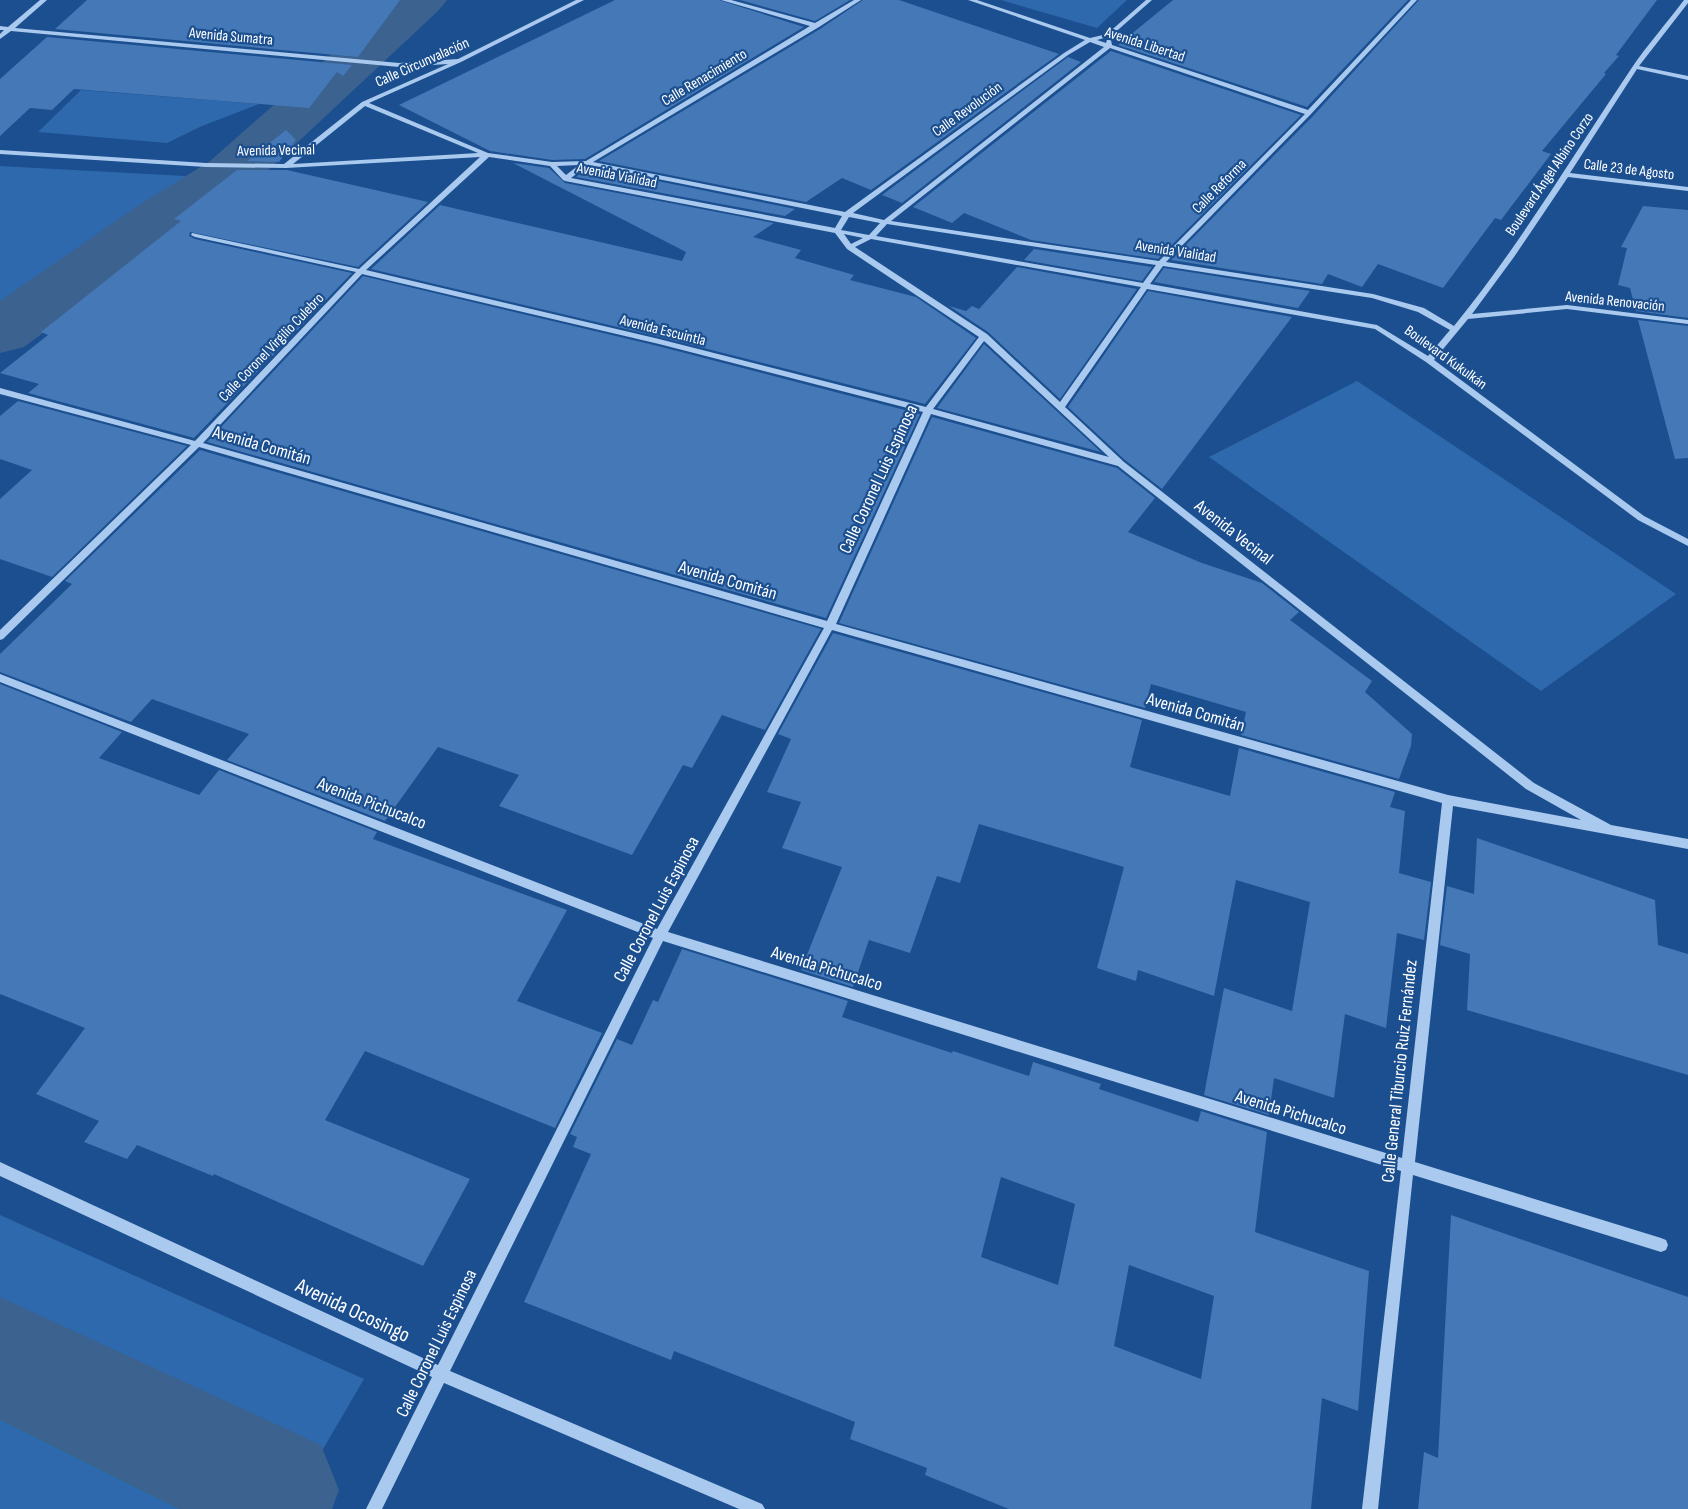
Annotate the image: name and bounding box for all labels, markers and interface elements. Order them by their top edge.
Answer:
street label: Avenida Libertad [1101,22,1187,66]
street label: Avenida Sumatra [187,23,274,50]
street label: Calle Circunvalación [372,33,472,92]
street label: Calle Renacimiento [658,45,750,110]
street label: Calle Revolución [929,78,1006,141]
street label: Boulevard Ángel Albino Corzo [1501,109,1598,240]
street label: Avenida Vecinal [236,140,315,161]
street label: Calle Reforma [1188,155,1251,218]
street label: Calle 23 de Agosto [1583,155,1675,184]
street label: Avenida Vialidad [574,158,659,193]
street label: Avenida Vialidad [1133,236,1217,267]
street label: Avenida Renovación [1563,287,1666,316]
street label: Calle Coronel Virgilio Culebro [215,289,328,406]
street label: Avenida Escuintla [617,310,708,350]
street label: Boulevard Kukulkán [1401,321,1491,394]
street label: Calle Coronel Luis Espinosa [835,401,922,557]
street label: Avenida Comitán [210,421,313,469]
street label: Avenida Vecinal [1190,495,1277,569]
street label: Avenida Comitán [676,556,779,604]
street label: Avenida Comitán [1144,688,1247,736]
street label: Avenida Pichucalco [313,773,429,834]
street label: Calle Coronel Luis Espinosa [609,833,704,986]
street label: Avenida Pichucalco [768,941,885,995]
street label: Calle General Tiburcio Ruiz Fernández [1377,958,1422,1183]
street label: Avenida Pichucalco [1232,1085,1349,1139]
street label: Calle Coronel Luis Espinosa [392,1266,481,1420]
street label: Avenida Ocosingo [291,1273,414,1348]

